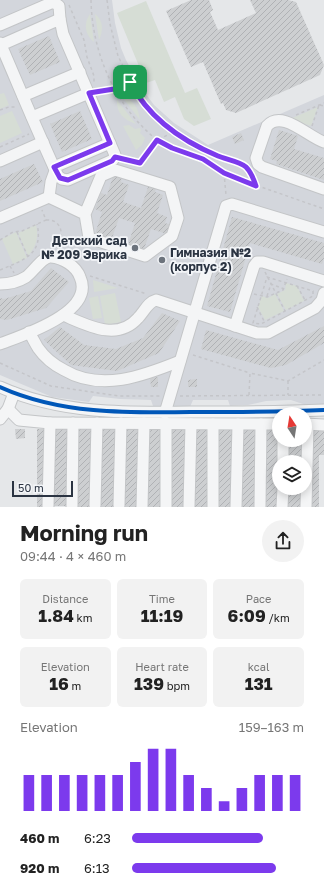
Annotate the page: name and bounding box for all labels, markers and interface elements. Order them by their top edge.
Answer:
pin [113,65,147,99]
icon: arrive [119,71,141,93]
place label: Детский сад № 209 Эврика [41,233,127,262]
marker: Детский сад № 209 Эврика [130,243,140,253]
place label: Гимназия №2 (корпус 2) [170,245,251,274]
marker: Гимназия №2 (корпус 2) [157,255,167,265]
north arrow [272,407,312,447]
map controls [272,407,312,495]
button: layers [272,455,312,495]
scale bar [12,479,73,498]
text: 50 m [18,481,44,494]
text: Morning run [20,519,148,546]
button: share [262,520,304,562]
text: 09:44 · 4 × 460 m [20,548,126,564]
text: Distance [42,592,88,605]
text: Time [149,592,175,605]
text: Pace [246,592,272,605]
text: 1.84 [38,605,74,626]
text: 11:19 [141,605,183,626]
text: 6:09 [228,605,266,626]
text: km [74,611,93,624]
text: /km [266,611,290,624]
text: Elevation [41,660,90,673]
text: Heart rate [135,660,189,673]
text: kcal [248,660,270,673]
text: 16 [49,673,69,694]
text: 139 [134,673,164,694]
text: 131 [245,673,273,694]
text: m [69,679,81,692]
text: bpm [164,679,190,692]
text: Elevation [20,719,78,735]
text: 159–163 m [239,719,304,735]
text: 460 m [20,830,59,846]
text: 6:23 [84,830,111,846]
text: 920 m [20,860,59,876]
text: 6:13 [84,860,110,876]

